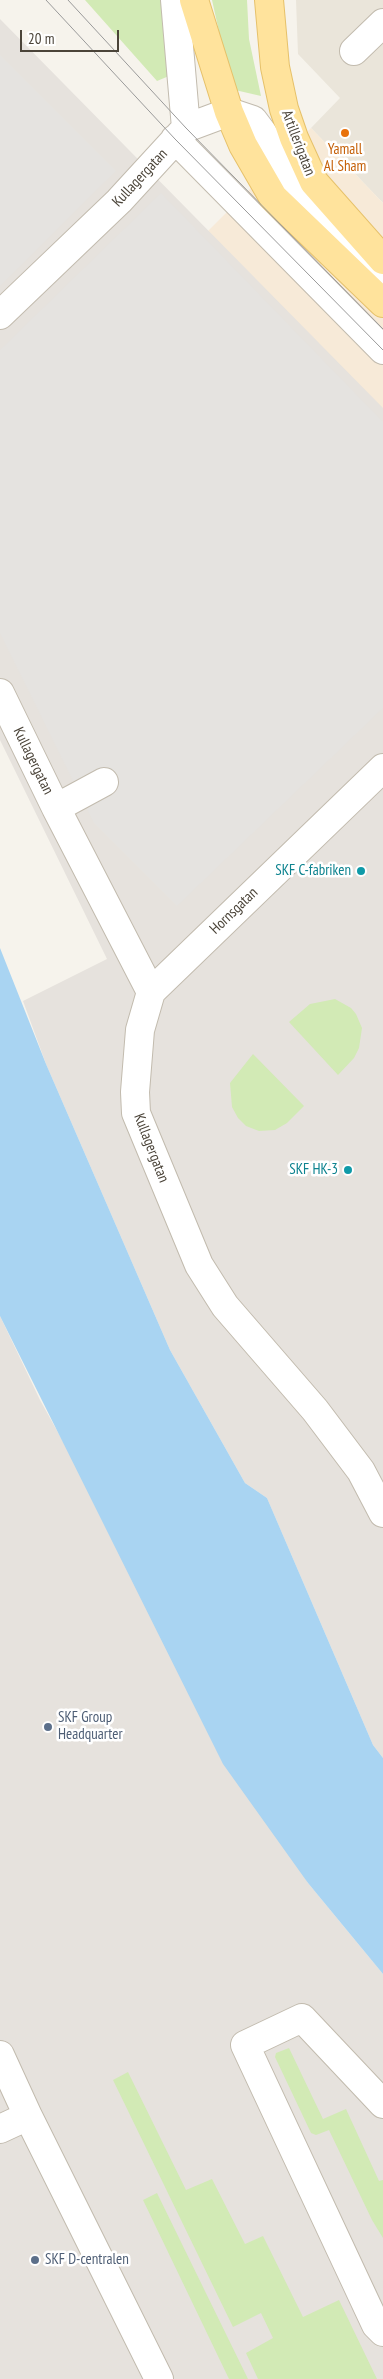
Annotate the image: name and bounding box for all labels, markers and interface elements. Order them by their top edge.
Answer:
scale bar [22,20,121,52]
text: 20 m [28,29,54,48]
street label: Artillerigatan [277,108,319,178]
marker: Yamall Al Sham [339,127,351,139]
place label: Yamall Al Sham [324,141,366,176]
street label: Kullagergatan [109,145,171,211]
street label: Kullagergatan [9,724,57,798]
place label: SKF C-fabriken [275,862,351,880]
marker: SKF C-fabriken [355,865,367,877]
street label: Hornsgatan [206,884,262,938]
street label: Kullagergatan [130,1111,172,1185]
place label: SKF HK-3 [289,1161,338,1179]
marker: SKF HK-3 [342,1164,354,1176]
place label: SKF Group Headquarter [58,1709,122,1744]
marker: SKF Group Headquarter [42,1721,54,1733]
place label: SKF D-centralen [45,2251,129,2269]
marker: SKF D-centralen [29,2254,41,2266]

